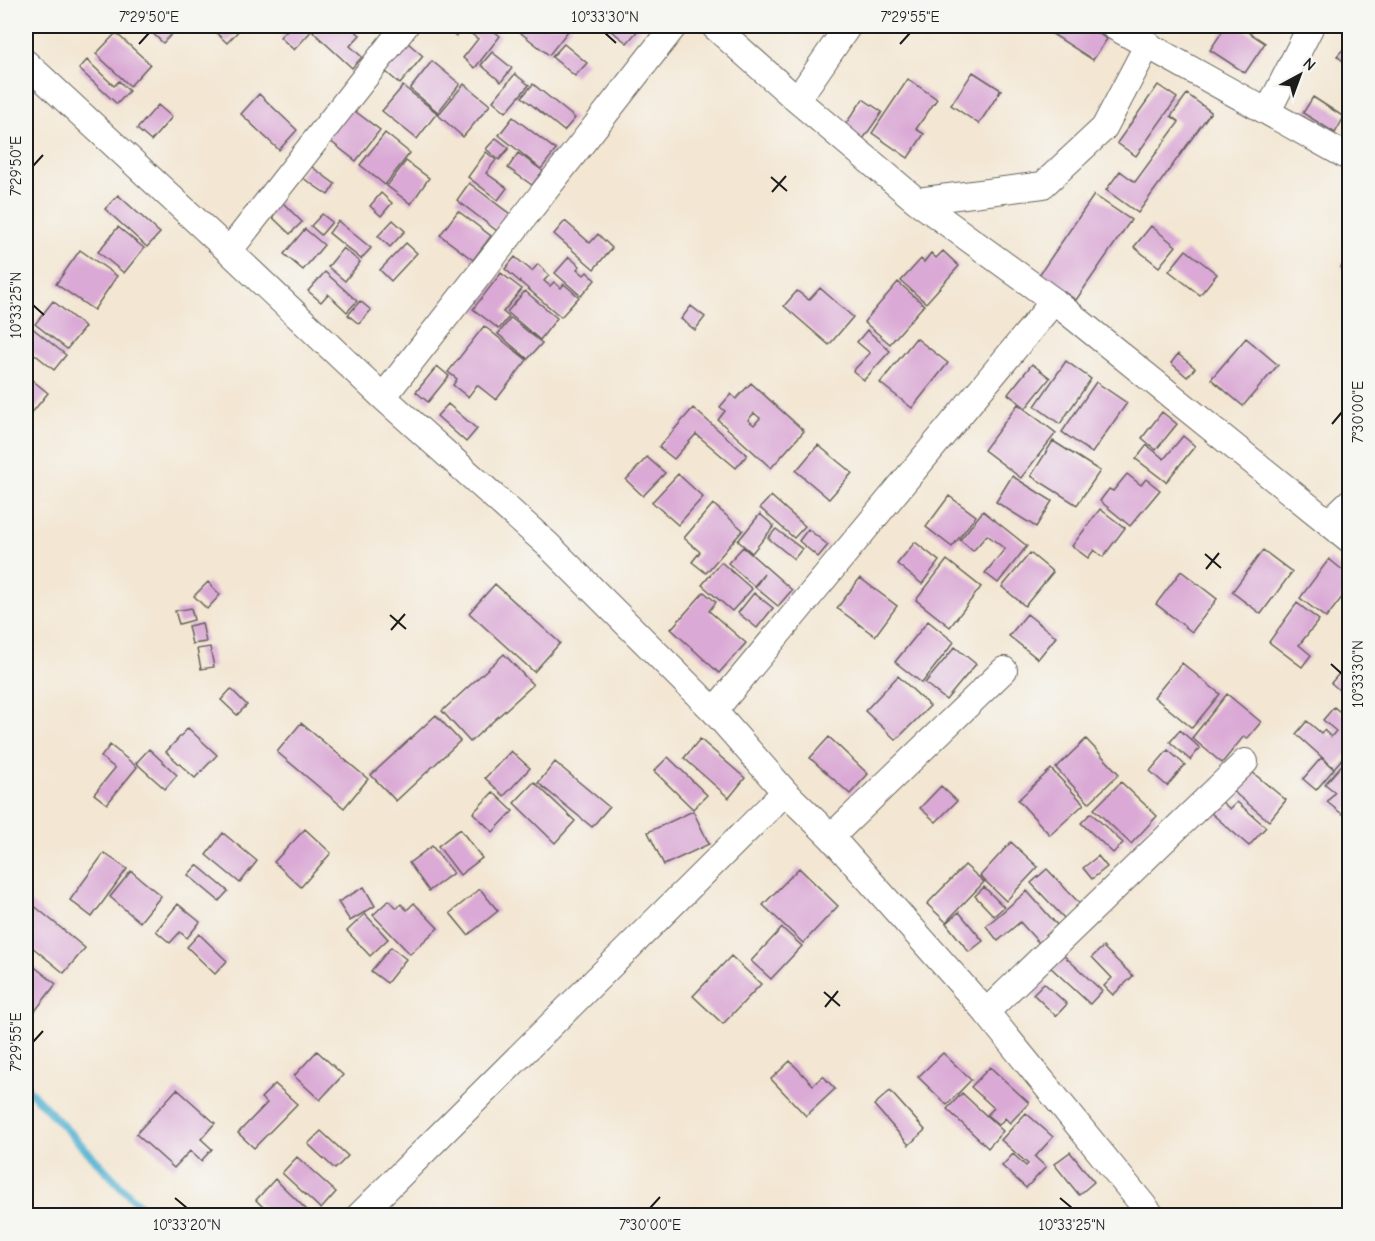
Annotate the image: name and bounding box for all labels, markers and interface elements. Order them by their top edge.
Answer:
text: 7°29'50"E [119,8,179,26]
text: 10°33'30"N [571,8,639,26]
text: 7°29'55"E [881,8,939,26]
north arrow [1270,45,1330,105]
text: N [1299,54,1319,75]
text: 7°29'50"E [7,136,25,196]
text: 10°33'25"N [7,272,25,338]
text: 7°30'00"E [1349,381,1367,443]
text: 10°33'30"N [1349,640,1367,708]
text: 7°29'55"E [7,1013,25,1071]
text: 10°33'20"N [153,1216,221,1234]
text: 7°30'00"E [619,1216,681,1234]
text: 10°33'25"N [1039,1216,1105,1234]

